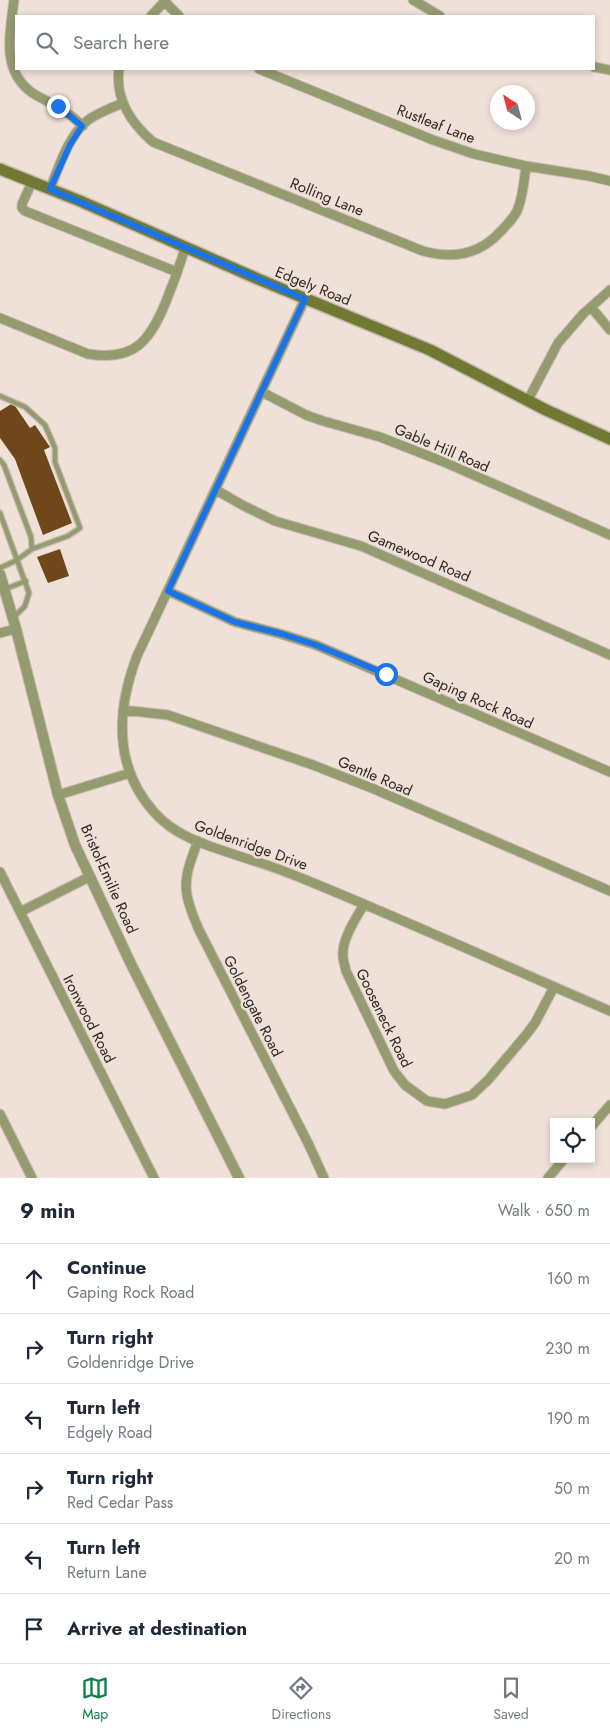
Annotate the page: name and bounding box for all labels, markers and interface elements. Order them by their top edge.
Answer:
search box [15,15,595,70]
icon: search [33,29,61,57]
text: Search here [73,29,169,56]
north arrow [490,85,535,130]
route end [47,95,70,118]
street label: Rustleaf Lane [393,99,479,149]
street label: Rolling Lane [287,172,367,222]
street label: Edgely Road [272,261,354,311]
street label: Gable Hill Road [391,418,493,478]
street label: Gamewood Road [364,524,474,588]
route start [375,663,398,686]
street label: Gaping Rock Road [419,666,537,734]
street label: Gentle Road [334,750,416,802]
street label: Goldenridge Drive [191,814,311,876]
street label: Bristol-Emilie Road [75,821,143,937]
street label: Goldengate Road [218,951,288,1061]
street label: Gooseneck Road [350,965,418,1071]
street label: Ironwood Road [57,971,121,1067]
map controls [550,1118,595,1163]
button: locate [550,1118,595,1163]
text: 9 min [20,1196,75,1226]
text: Walk · 650 m [498,1199,590,1222]
text: Continue [67,1254,146,1281]
icon: ahead [20,1265,48,1293]
text: 160 m [547,1267,590,1290]
text: Gaping Rock Road [67,1281,194,1304]
text: Turn right [67,1324,153,1351]
icon: right [20,1335,48,1363]
text: 230 m [545,1337,590,1360]
text: Goldenridge Drive [67,1351,194,1374]
text: Turn left [67,1394,140,1421]
icon: left [20,1405,48,1433]
text: 190 m [547,1407,590,1430]
text: Edgely Road [67,1421,152,1444]
text: Turn right [67,1464,153,1491]
icon: right [20,1475,48,1503]
text: 50 m [554,1477,590,1500]
text: Red Cedar Pass [67,1491,173,1514]
text: Turn left [67,1534,140,1561]
icon: left [20,1545,48,1573]
text: 20 m [554,1547,590,1570]
text: Return Lane [67,1561,147,1584]
icon: arrive [20,1615,48,1643]
text: Arrive at destination [67,1615,247,1642]
tab: Map [81,1674,109,1724]
tab: Directions [272,1674,331,1724]
tab: Saved [493,1674,529,1724]

